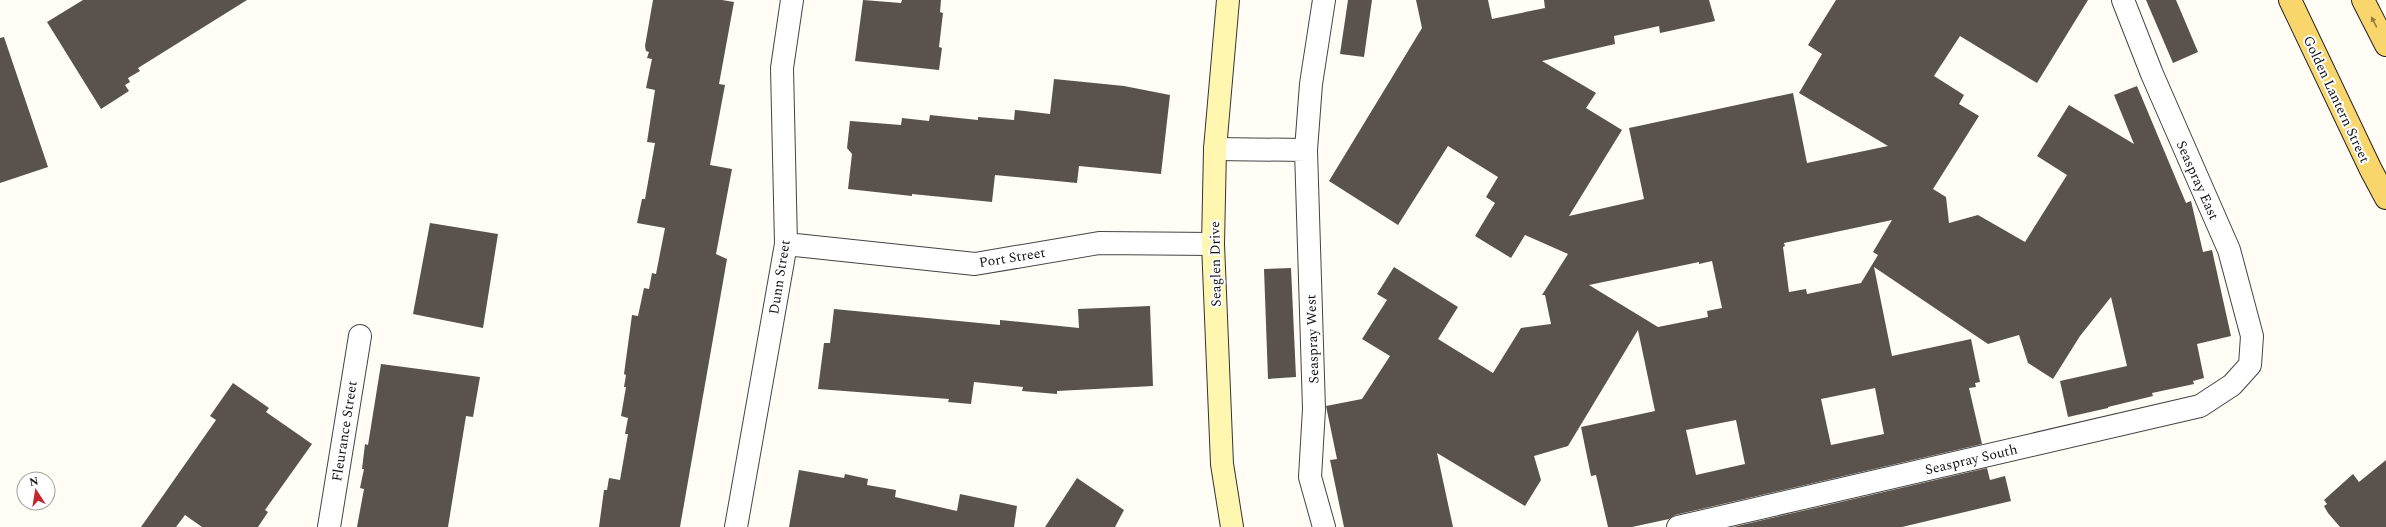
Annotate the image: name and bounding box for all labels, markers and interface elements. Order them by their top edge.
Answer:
one-way arrow [2371,17,2378,28]
street label: Golden Lantern Street [2298,32,2375,166]
street label: Seaspray East [2171,137,2224,223]
street label: Seaglen Drive [1204,221,1227,307]
street label: Dunn Street [763,238,796,316]
street label: Port Street [977,242,1047,273]
street label: Seaspray West [1300,294,1325,384]
street label: Fleurance Street [326,379,363,483]
street label: Seaspray South [1923,439,2019,480]
north arrow [16,471,56,511]
text: N [28,472,40,491]

